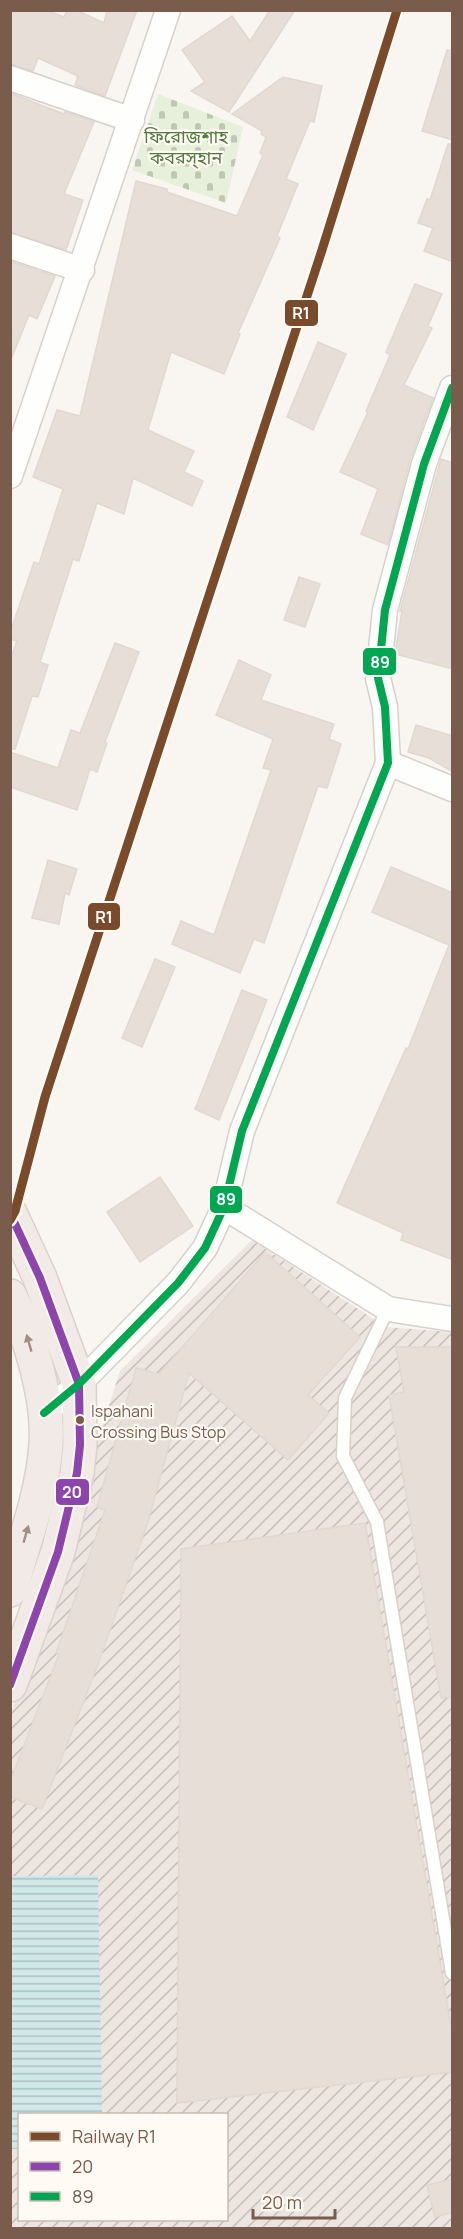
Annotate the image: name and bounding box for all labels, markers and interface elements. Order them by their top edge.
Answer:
park label: ফিরোজশাহ কবরস্হান [143,124,228,169]
line badge: R1 [284,299,319,327]
text: R1 [292,302,310,324]
line badge: 89 [362,647,397,676]
text: 89 [370,651,390,673]
line badge: R1 [87,902,121,931]
text: R1 [95,906,113,928]
line badge: 89 [209,1185,243,1214]
text: 89 [216,1188,236,1210]
one-way arrow [24,1334,33,1352]
place label: Ispahani Crossing Bus Stop [91,1400,226,1443]
marker: Ispahani Crossing Bus Stop [74,1414,86,1426]
line badge: 20 [55,1478,90,1506]
text: 20 [62,1481,82,1503]
one-way arrow [22,1525,32,1543]
legend [18,2113,228,2221]
text: Railway R1 [72,2124,156,2148]
text: 20 [72,2154,93,2178]
scale bar [253,2182,336,2220]
text: 89 [72,2184,94,2208]
text: 20 m [262,2190,302,2214]

